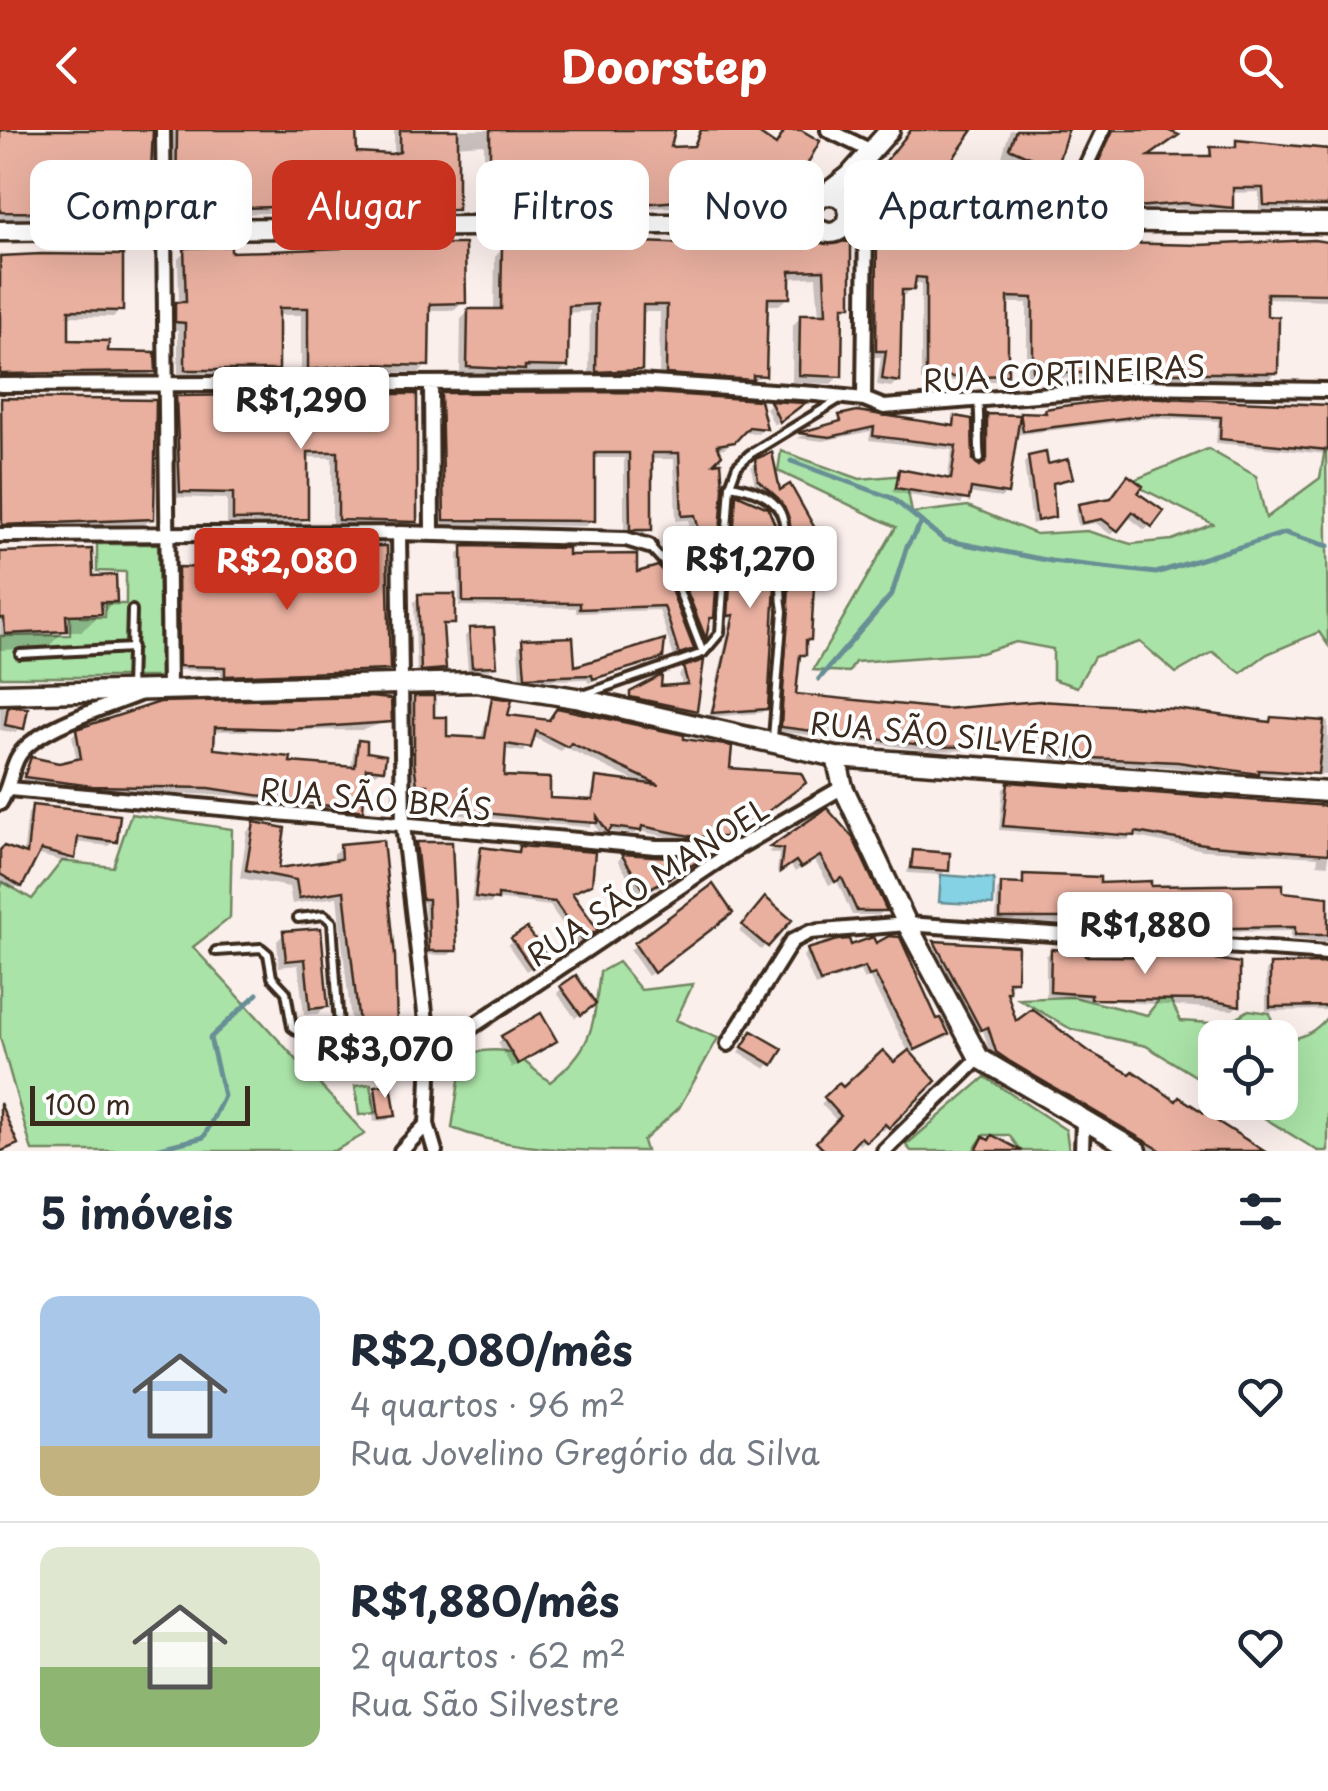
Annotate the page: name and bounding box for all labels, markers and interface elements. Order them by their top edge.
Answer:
text: Doorstep [561,31,767,99]
icon: back [40,38,95,93]
icon: search [1233,38,1288,93]
chip: Comprar [30,160,252,250]
chip: Alugar [272,160,456,250]
chip: Filtros [476,160,649,250]
chip: Novo [669,160,824,250]
chip: Apartamento [844,160,1144,250]
street label: RUA CORTINEIRAS [921,342,1207,402]
pin: R$1,290 [209,367,393,452]
text: R$1,290 [235,375,367,423]
pin: R$1,270 [658,526,842,611]
pin: R$2,080 [195,528,379,613]
text: R$1,270 [685,534,815,582]
text: R$2,080 [216,536,358,584]
street label: RUA SÃO SILVÉRIO [808,699,1096,769]
street label: RUA SÃO BRÁS [258,765,494,831]
street label: RUA SÃO MANOEL [517,786,777,976]
pin: R$1,880 [1053,892,1237,977]
text: R$1,880 [1079,900,1211,948]
pin: R$3,070 [293,1016,477,1101]
map controls [1198,1020,1298,1120]
button: locate [1198,1020,1298,1120]
text: R$3,070 [316,1024,454,1072]
scale bar [30,1081,250,1126]
text: 100 m [45,1082,131,1125]
text: 5 imóveis [40,1180,233,1243]
icon: filters [1233,1184,1288,1239]
text: R$2,080/mês [350,1317,633,1380]
icon: home [120,1336,240,1456]
icon: heart [1233,1369,1288,1424]
text: 4 quartos · 96 m² [350,1380,626,1428]
text: Rua Jovelino Gregório da Silva [350,1428,820,1476]
text: R$1,880/mês [350,1568,620,1631]
icon: home [120,1587,240,1707]
icon: heart [1233,1620,1288,1675]
text: 2 quartos · 62 m² [350,1631,626,1679]
text: Rua São Silvestre [350,1679,619,1727]

